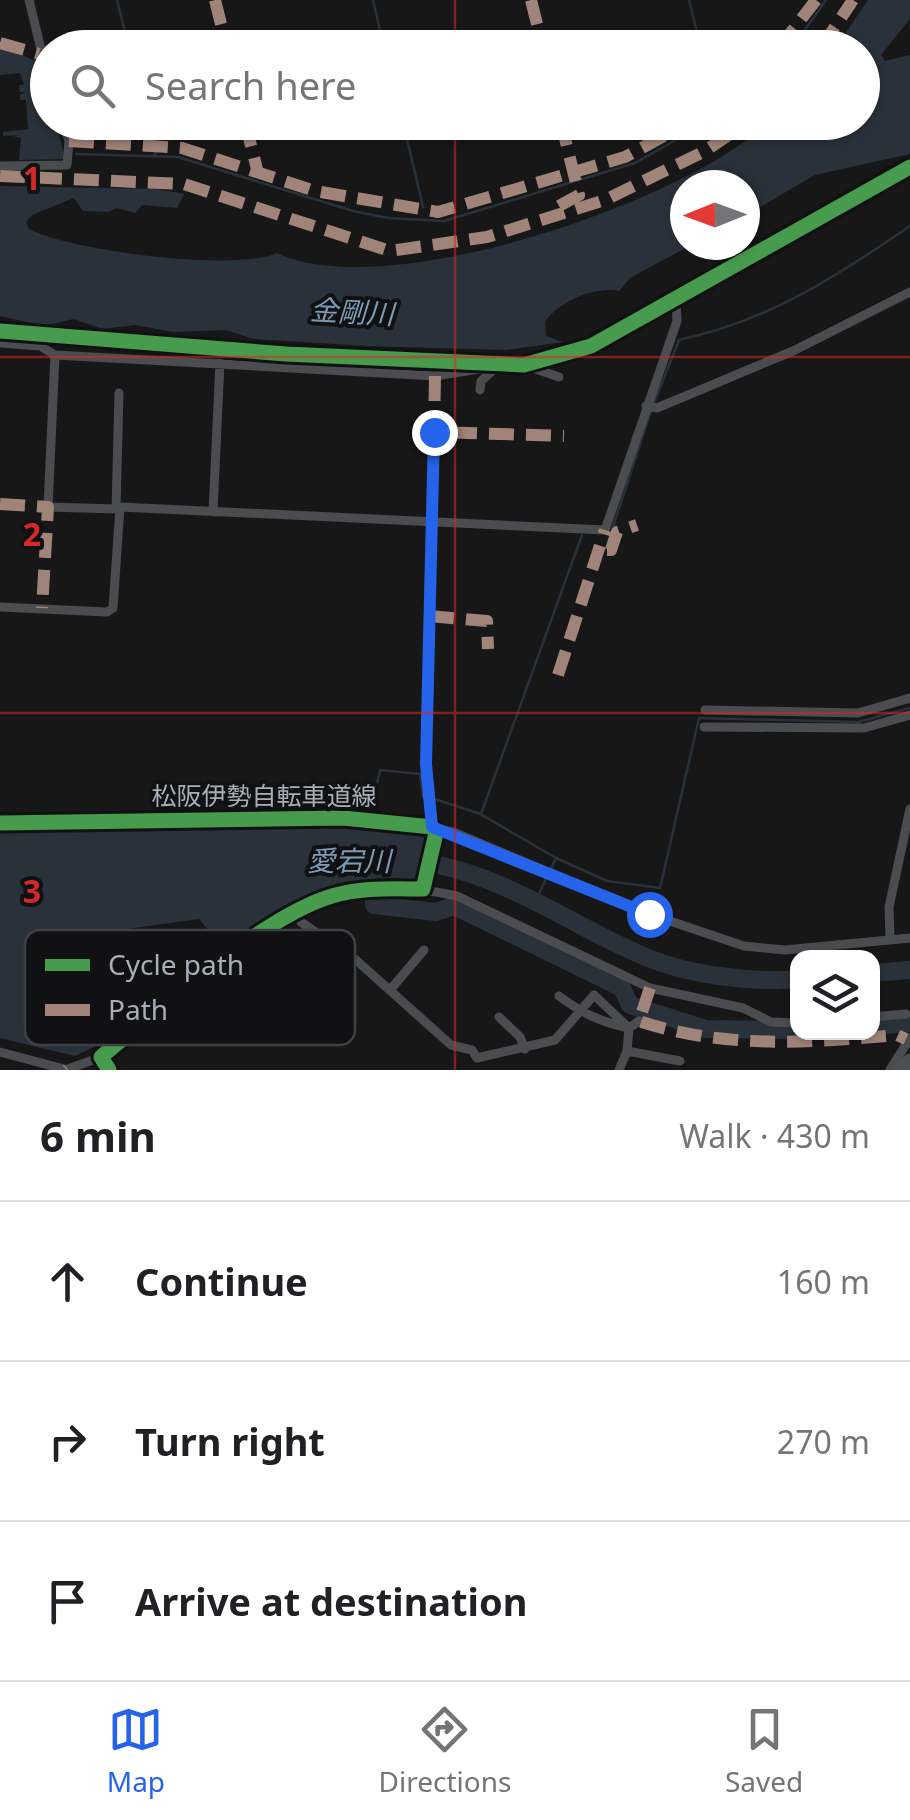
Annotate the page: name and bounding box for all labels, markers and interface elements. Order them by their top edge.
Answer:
search box [30,30,880,140]
icon: search [65,58,120,113]
text: Search here [145,59,356,111]
text: 1 [23,156,41,199]
north arrow [670,170,760,260]
water label: 金剛川 [309,290,398,332]
route end [412,410,458,456]
text: 2 [23,512,41,555]
street label: 松阪伊勢自転車道線 [151,778,377,812]
water label: 愛宕川 [307,841,394,879]
text: 3 [23,869,41,912]
route start [627,892,673,938]
legend [25,930,355,1045]
text: Cycle path [108,945,244,983]
map controls [790,950,880,1040]
button: layers [790,950,880,1040]
text: Path [108,990,168,1028]
text: 6 min [40,1107,156,1164]
text: Walk · 430 m [679,1114,870,1157]
icon: ahead [40,1254,95,1309]
text: Continue [135,1255,308,1307]
text: 160 m [777,1260,870,1303]
icon: right [40,1414,95,1469]
text: Turn right [135,1415,325,1467]
text: 270 m [777,1420,870,1463]
icon: arrive [40,1574,95,1629]
text: Arrive at destination [135,1575,527,1627]
tab: Map [107,1702,165,1800]
tab: Directions [379,1702,511,1800]
tab: Saved [725,1702,803,1800]

